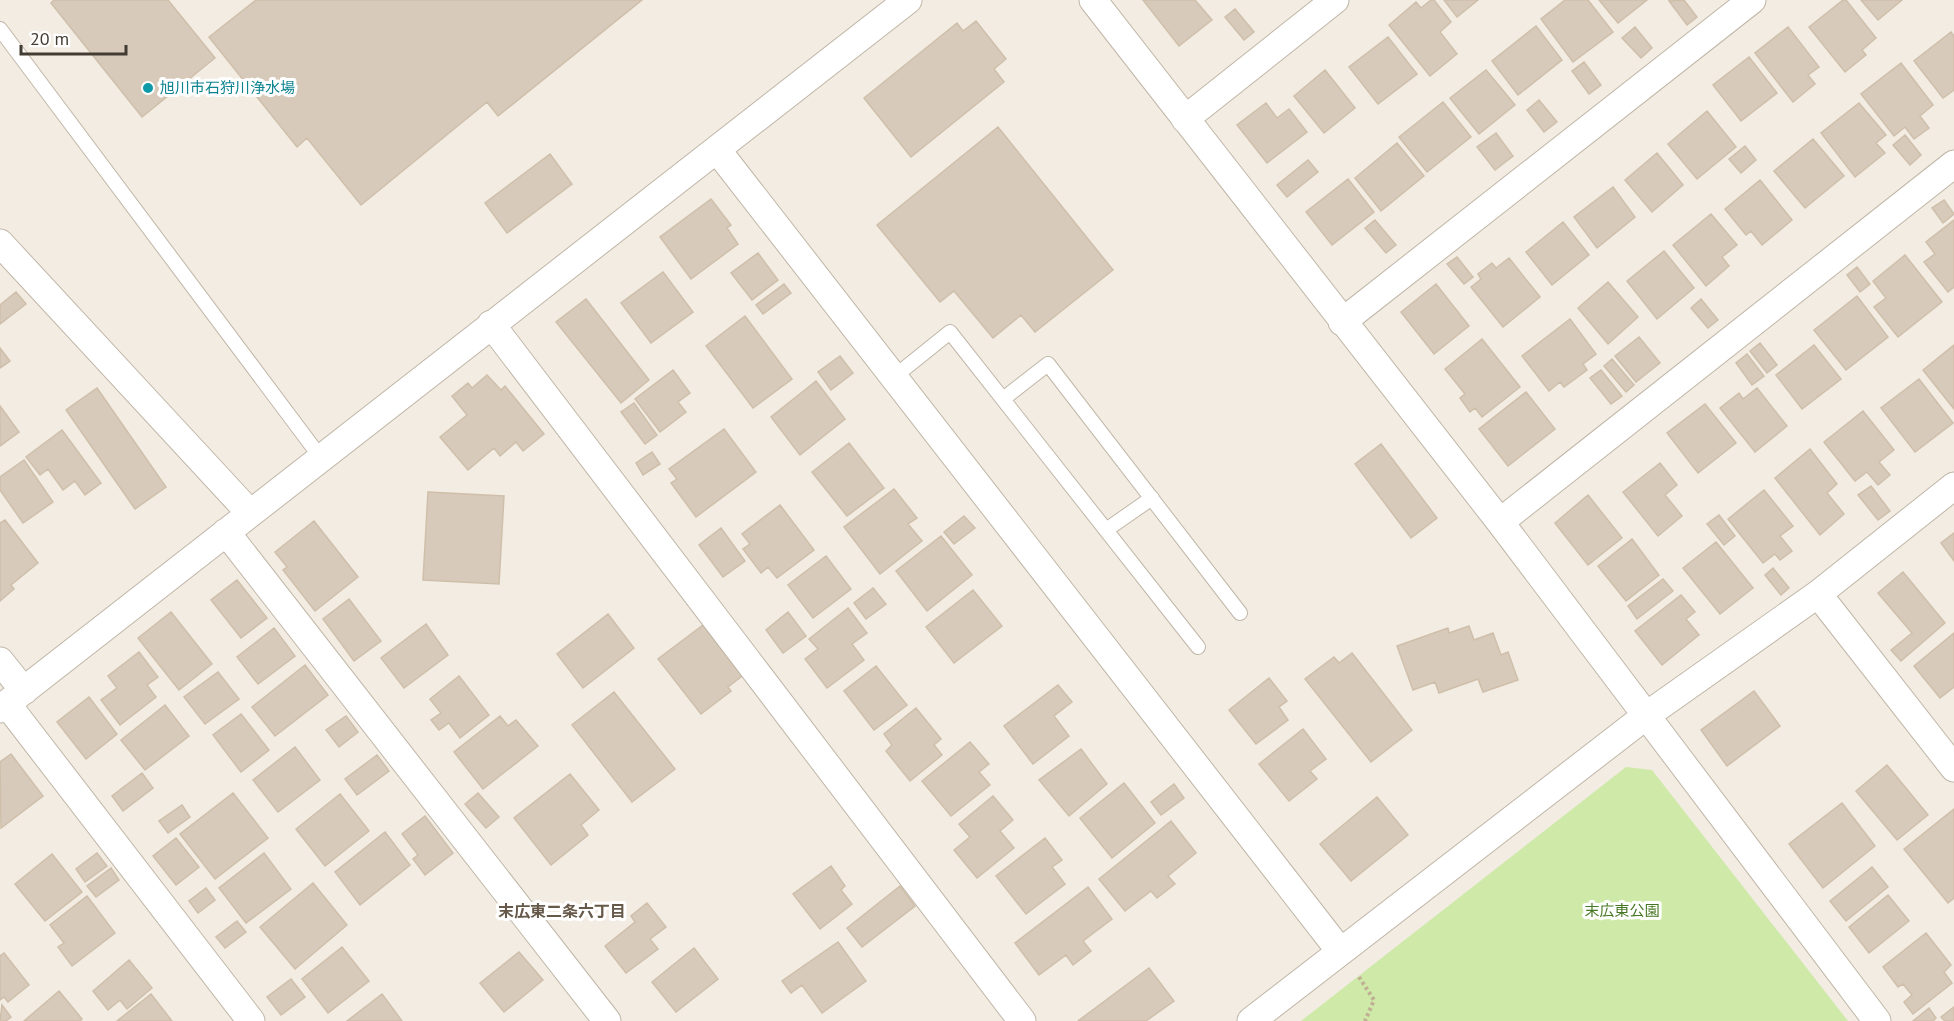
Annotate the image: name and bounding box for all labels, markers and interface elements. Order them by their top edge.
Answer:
scale bar [21,18,126,56]
text: 20 m [30,27,69,50]
place label: 旭川市石狩川浄水場 [160,78,295,97]
marker: 旭川市石狩川浄水場 [141,81,155,95]
district label: 末広東二条六丁目 [498,901,626,921]
park label: 末広東公園 [1584,901,1660,920]

